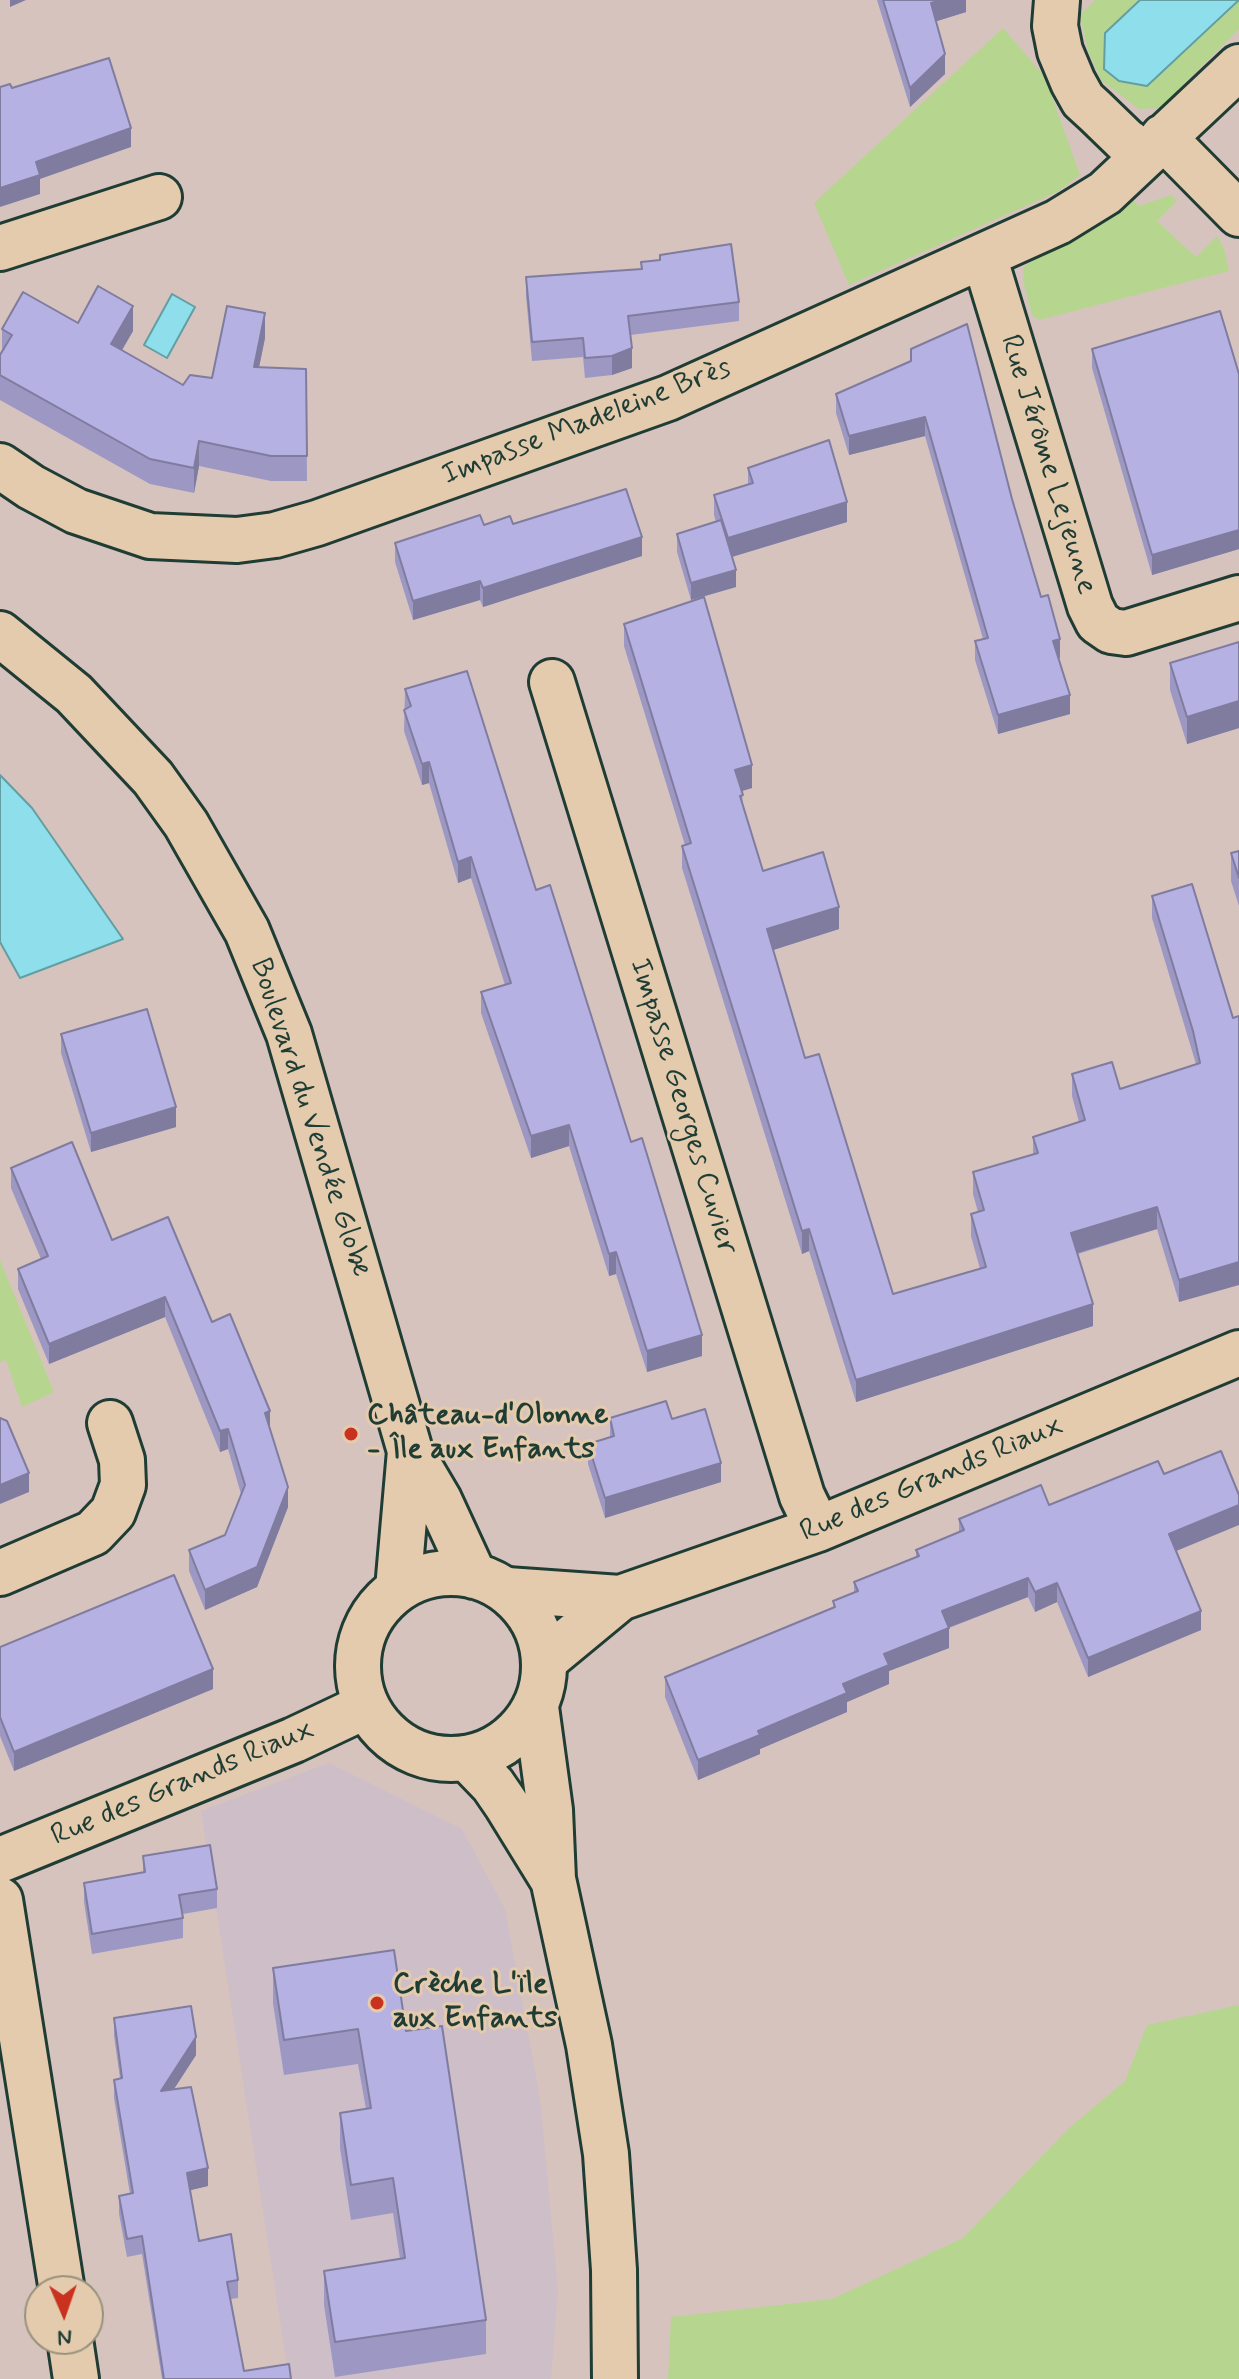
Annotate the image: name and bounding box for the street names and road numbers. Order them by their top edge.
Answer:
street label: Rue Jérôme Lejeune [990,331,1104,599]
street label: Impasse Madeleine Brès [437,351,737,495]
street label: Boulevard du Vendée Globe [240,954,378,1282]
street label: Impasse Georges Cuvier [620,955,744,1259]
street label: Rue des Grands Riaux [795,1408,1069,1552]
street label: Rue des Grands Riaux [46,1712,320,1856]

